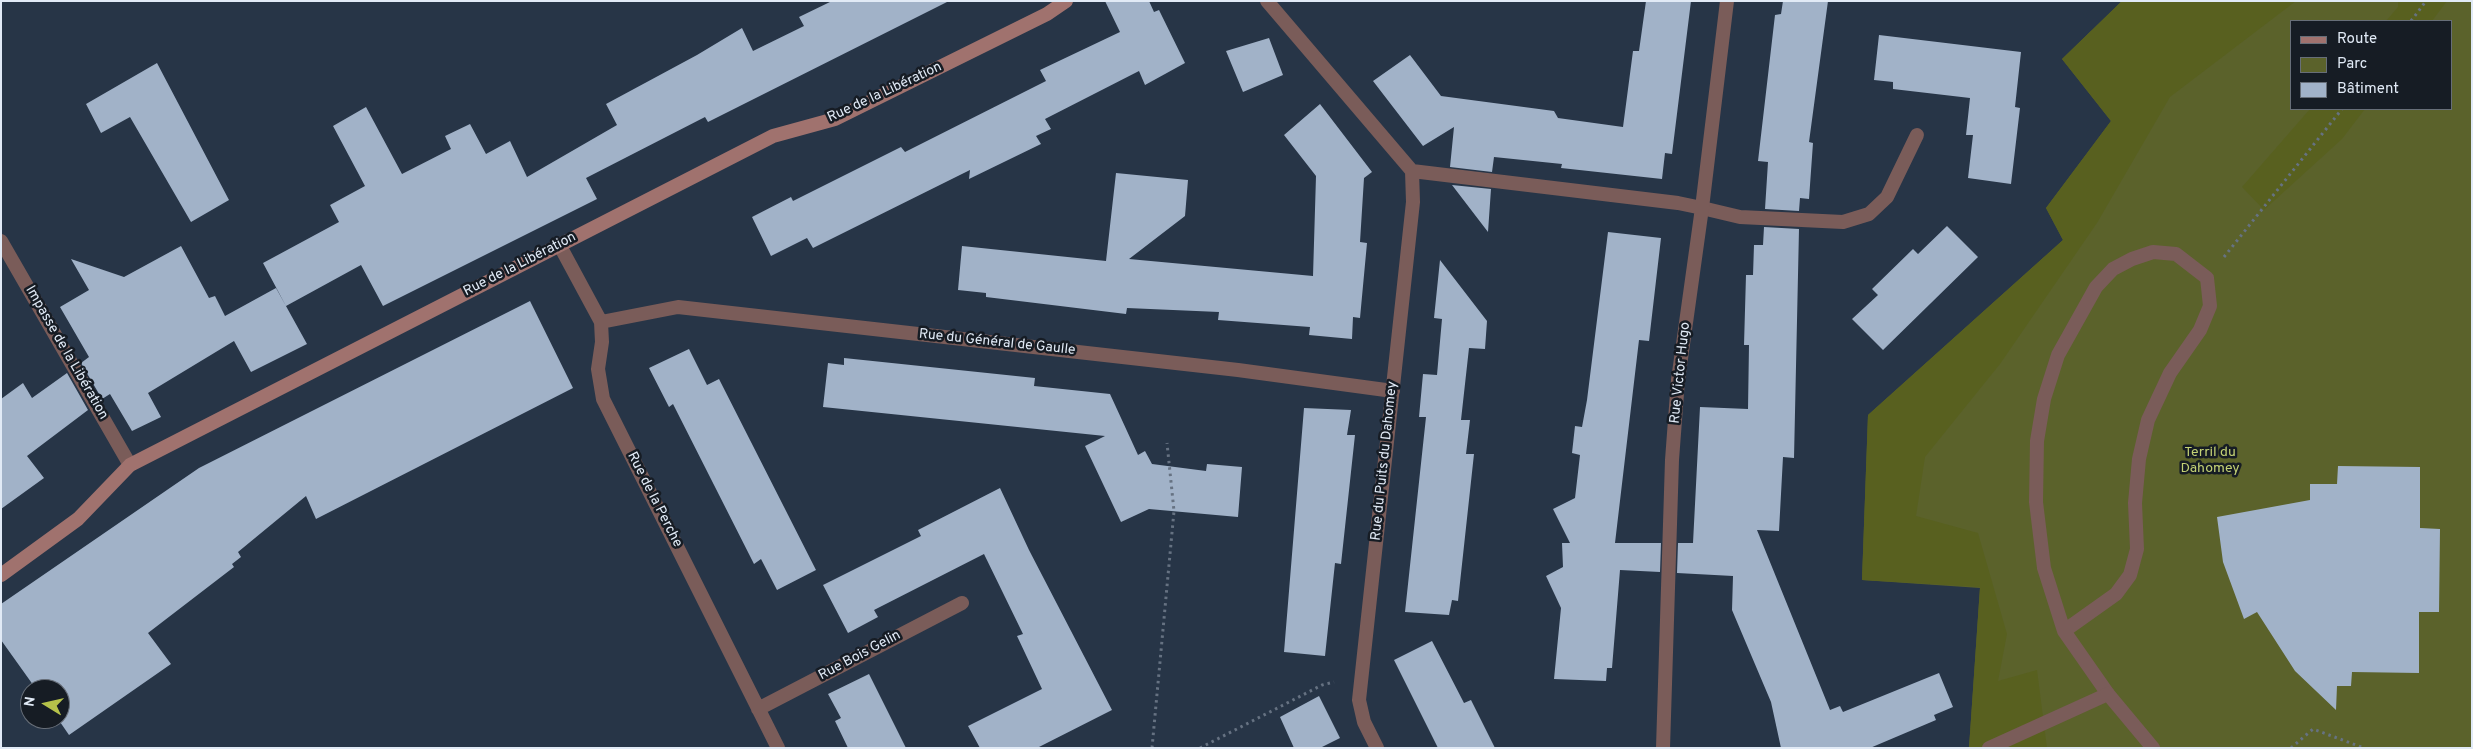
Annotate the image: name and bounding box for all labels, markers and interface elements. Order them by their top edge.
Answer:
legend [2290,20,2453,110]
text: Route [2337,30,2377,49]
text: Parc [2337,55,2367,74]
street label: Rue de la Libération [825,59,945,127]
text: Bâtiment [2337,80,2399,99]
street label: Rue de la Libération [461,229,579,301]
street label: Impasse de la Libération [21,283,111,423]
street label: Rue Victor Hugo [1667,321,1695,425]
street label: Rue du Général de Gaulle [918,326,1076,360]
street label: Rue du Puits du Dahomey [1368,381,1402,541]
park label: Terril du Dahomey [2180,445,2240,478]
street label: Rue de la Perche [623,449,685,551]
street label: Rue Bois Gelin [816,627,904,685]
north arrow [20,679,70,729]
text: N [21,695,40,708]

